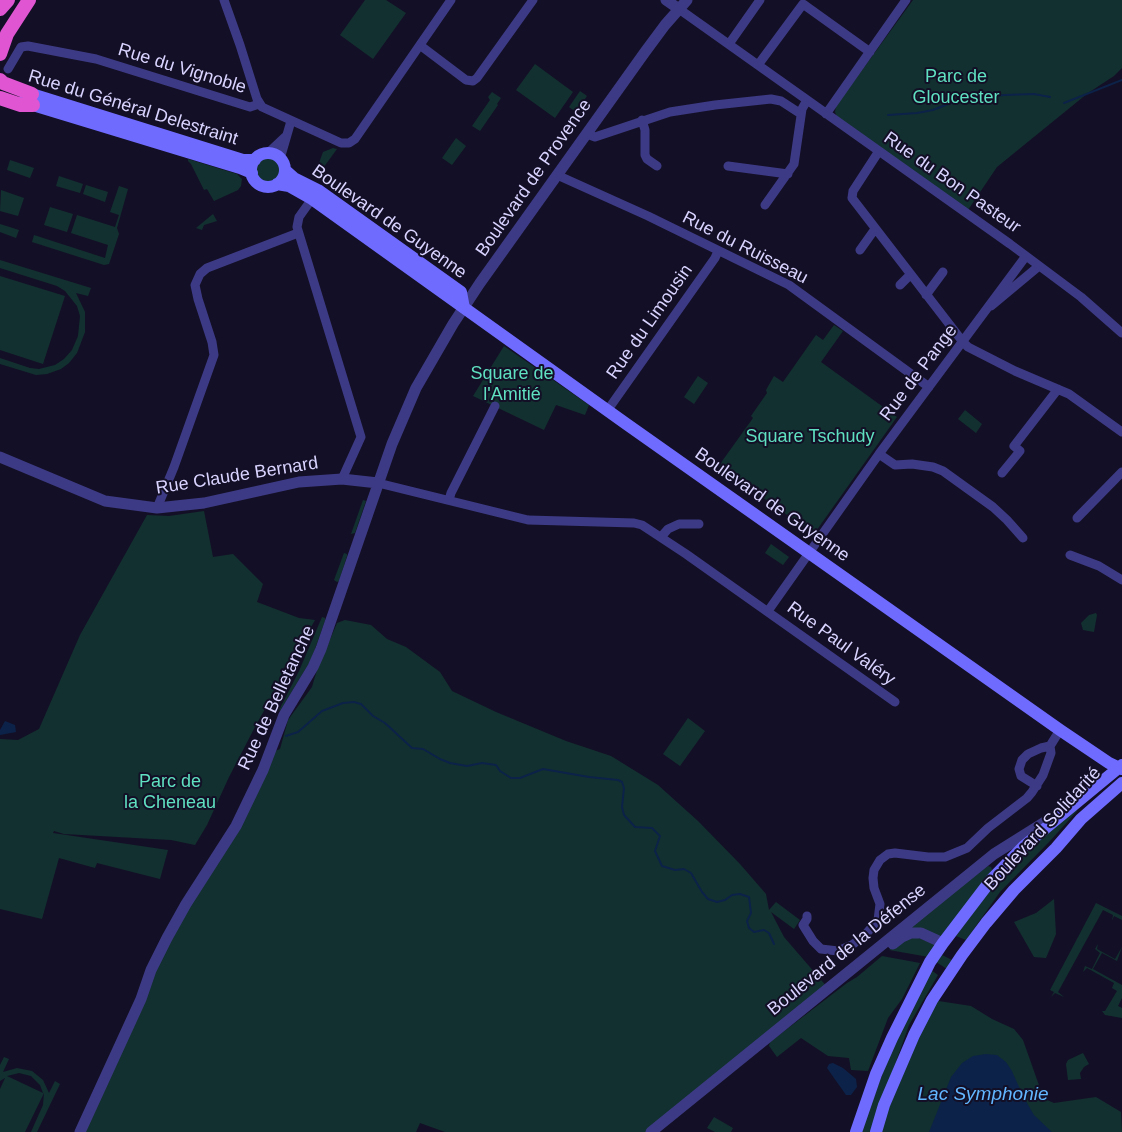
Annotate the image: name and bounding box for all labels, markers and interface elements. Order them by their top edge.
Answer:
street label: Rue du Vignoble [115,39,249,99]
street label: Rue du Général Delestraint [26,66,240,150]
park label: Parc de Gloucester [912,66,1000,108]
street label: Boulevard de Provence [471,95,597,261]
street label: Rue du Bon Pasteur [879,128,1025,238]
street label: Boulevard de Guyenne [307,160,471,284]
street label: Rue du Ruisseau [679,207,811,289]
street label: Rue du Limousin [602,260,698,384]
street label: Rue de Pange [876,321,962,425]
park label: Square de l'Amitié [470,363,554,406]
park label: Square Tschudy [745,426,875,448]
street label: Boulevard de Guyenne [690,443,854,567]
street label: Rue Claude Bernard [154,452,320,500]
street label: Rue Paul Valéry [783,597,899,691]
street label: Rue de Belletanche [234,622,320,774]
street label: Boulevard Solidarité [980,763,1106,895]
park label: Parc de la Cheneau [124,771,216,814]
street label: Boulevard de la Défense [764,880,930,1020]
water label: Lac Symphonie [918,1084,1048,1106]

